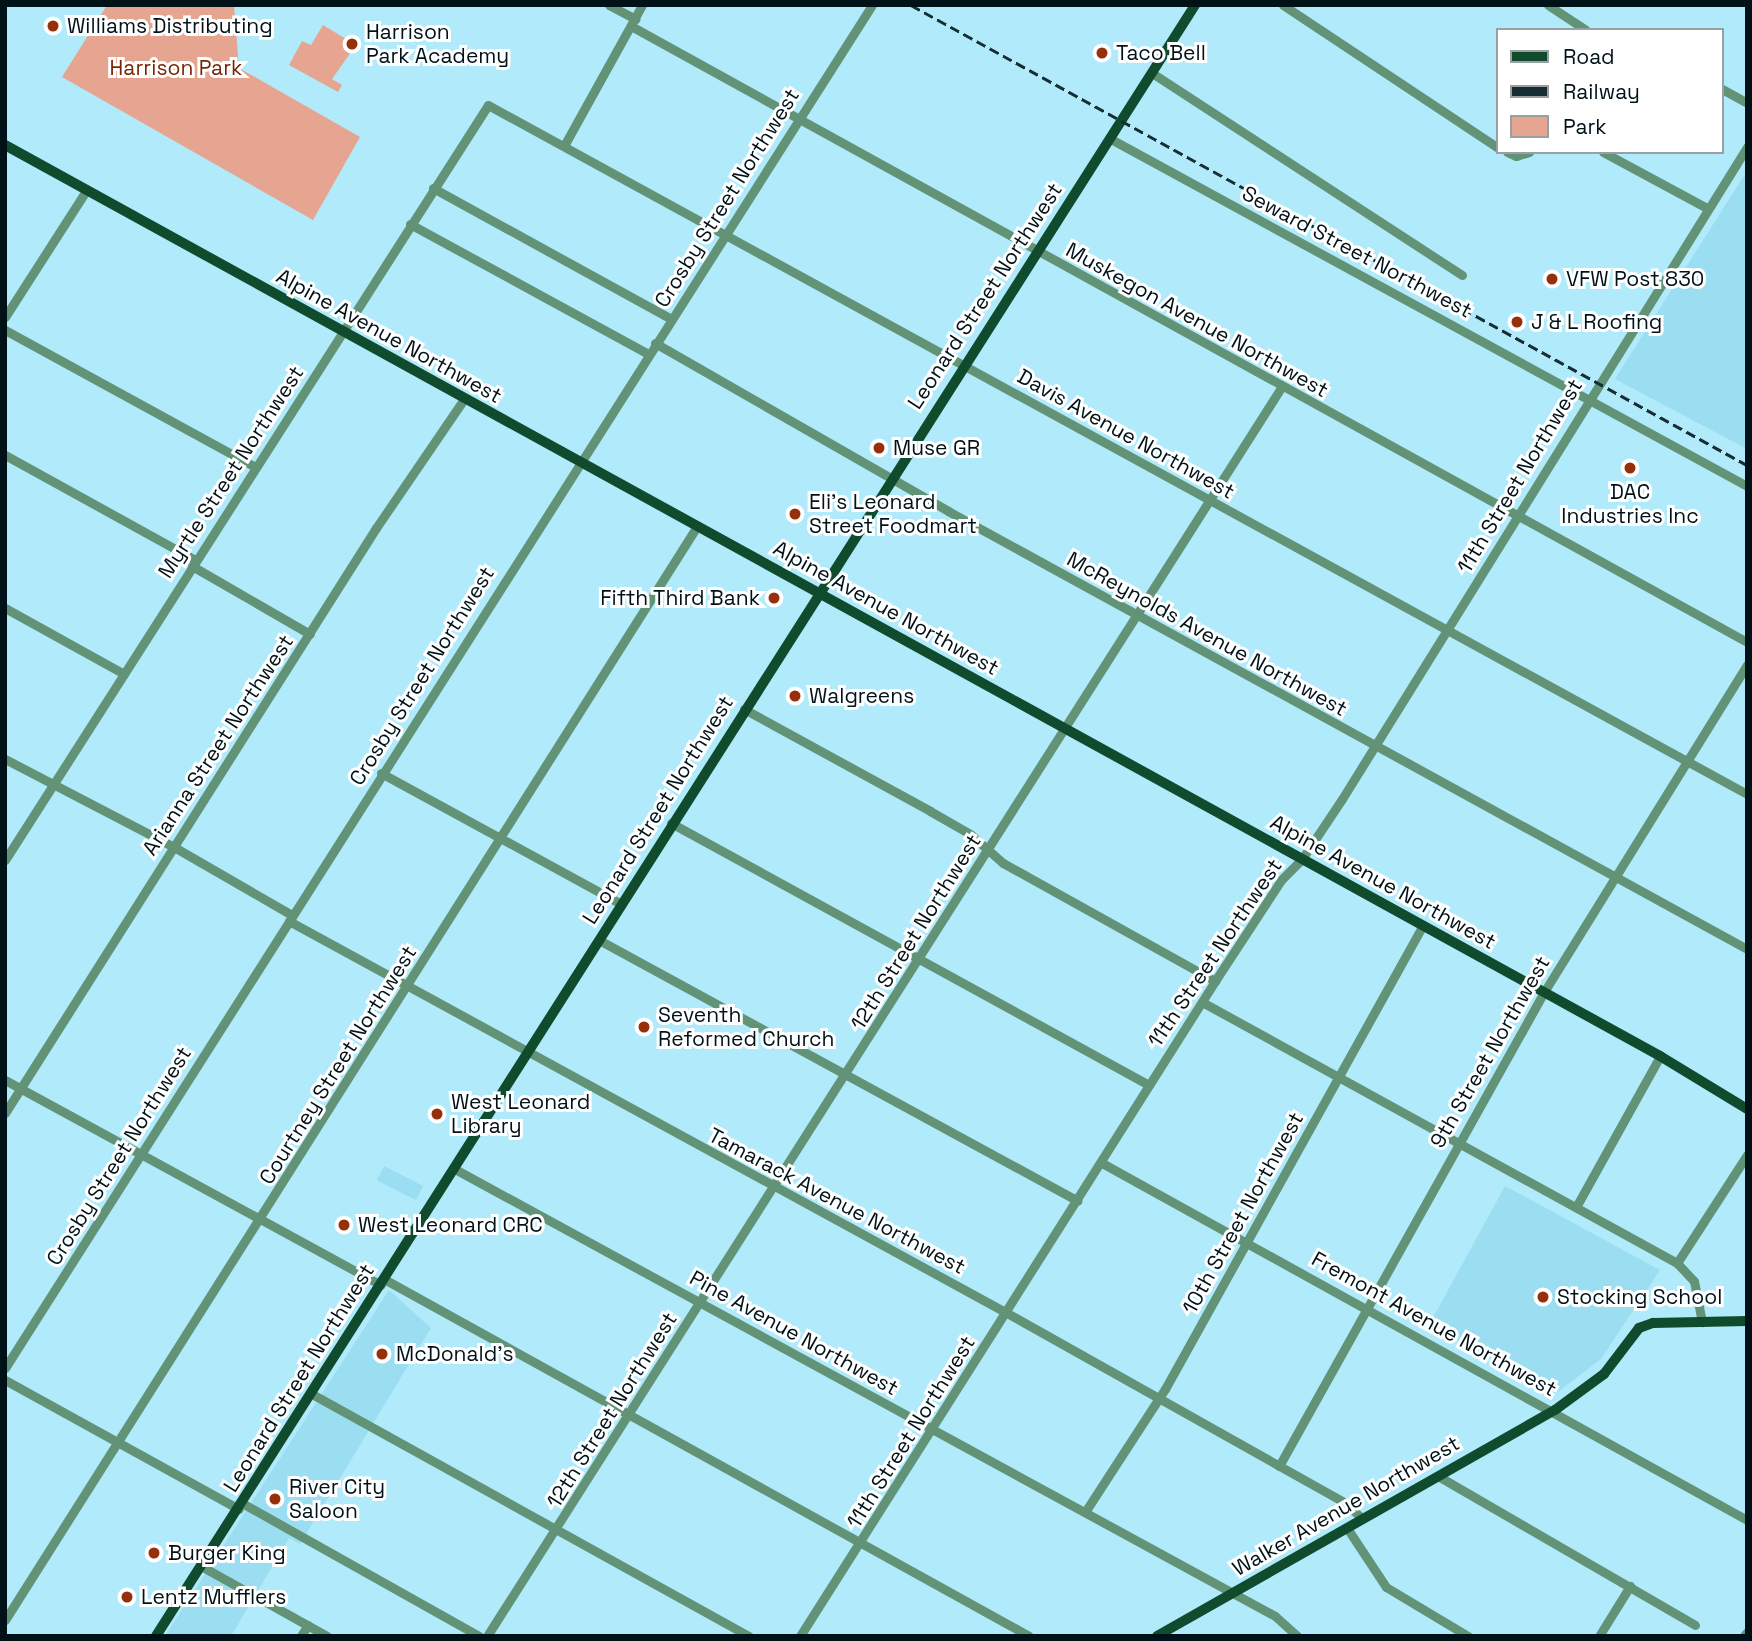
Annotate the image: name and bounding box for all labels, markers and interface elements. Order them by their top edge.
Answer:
place label: Williams Distributing [67,13,273,39]
marker: Williams Distributing [45,18,61,34]
place label: Harrison Park Academy [366,19,509,69]
legend [1496,28,1724,154]
marker: Harrison Park Academy [344,36,360,52]
place label: Taco Bell [1116,40,1206,66]
text: Road [1563,43,1615,70]
marker: Taco Bell [1094,45,1110,61]
park label: Harrison Park [110,55,242,81]
text: Railway [1563,78,1640,105]
street label: Crosby Street Northwest [649,84,805,312]
text: Park [1563,113,1607,140]
street label: Leonard Street Northwest [902,178,1068,414]
street label: Seward Street Northwest [1238,181,1476,323]
street label: Muskegon Avenue Northwest [1061,237,1333,403]
street label: Alpine Avenue Northwest [272,263,506,409]
place label: VFW Post 830 [1566,266,1704,292]
marker: VFW Post 830 [1544,271,1560,287]
place label: J & L Roofing [1531,309,1663,335]
marker: J & L Roofing [1509,314,1525,330]
street label: Myrtle Street Northwest [153,361,309,583]
street label: Davis Avenue Northwest [1013,364,1239,504]
street label: 11th Street Northwest [1452,374,1588,578]
place label: Muse GR [893,435,980,461]
marker: Muse GR [871,440,887,456]
marker: DAC Industries Inc [1622,460,1638,476]
place label: DAC Industries Inc [1561,479,1699,529]
place label: Eli's Leonard Street Foodmart [809,489,977,539]
marker: Eli's Leonard Street Foodmart [787,506,803,522]
street label: Alpine Avenue Northwest [769,535,1003,681]
street label: McReynolds Avenue Northwest [1062,546,1352,722]
street label: Crosby Street Northwest [344,562,500,790]
place label: Fifth Third Bank [600,585,760,611]
marker: Fifth Third Bank [766,590,782,606]
street label: Arianna Street Northwest [137,630,299,860]
place label: Walgreens [809,683,914,709]
marker: Walgreens [787,688,803,704]
street label: Leonard Street Northwest [577,691,739,929]
street label: Alpine Avenue Northwest [1266,809,1500,955]
street label: 12th Street Northwest [845,830,987,1034]
street label: 11th Street Northwest [1143,854,1287,1052]
street label: Courtney Street Northwest [254,941,422,1189]
street label: 9th Street Northwest [1425,952,1555,1152]
place label: Seventh Reformed Church [658,1002,834,1052]
marker: Seventh Reformed Church [636,1019,652,1035]
street label: Crosby Street Northwest [41,1042,197,1270]
place label: West Leonard Library [451,1089,590,1139]
marker: West Leonard Library [429,1106,445,1122]
street label: 10th Street Northwest [1177,1108,1309,1318]
street label: Tamarack Avenue Northwest [704,1122,970,1280]
place label: West Leonard CRC [358,1212,543,1238]
marker: West Leonard CRC [336,1217,352,1233]
street label: Fremont Avenue Northwest [1307,1246,1561,1402]
street label: Leonard Street Northwest [218,1259,380,1497]
street label: Pine Avenue Northwest [685,1265,903,1401]
place label: Stocking School [1557,1284,1722,1310]
marker: Stocking School [1535,1289,1551,1305]
street label: 12th Street Northwest [541,1308,683,1512]
street label: 11th Street Northwest [842,1331,980,1533]
place label: McDonald's [396,1341,514,1367]
marker: McDonald's [374,1346,390,1362]
street label: Walker Avenue Northwest [1228,1431,1464,1581]
place label: River City Saloon [289,1474,385,1524]
marker: River City Saloon [267,1491,283,1507]
place label: Burger King [168,1540,286,1566]
marker: Burger King [146,1545,162,1561]
place label: Lentz Mufflers [141,1584,286,1610]
marker: Lentz Mufflers [119,1589,135,1605]

